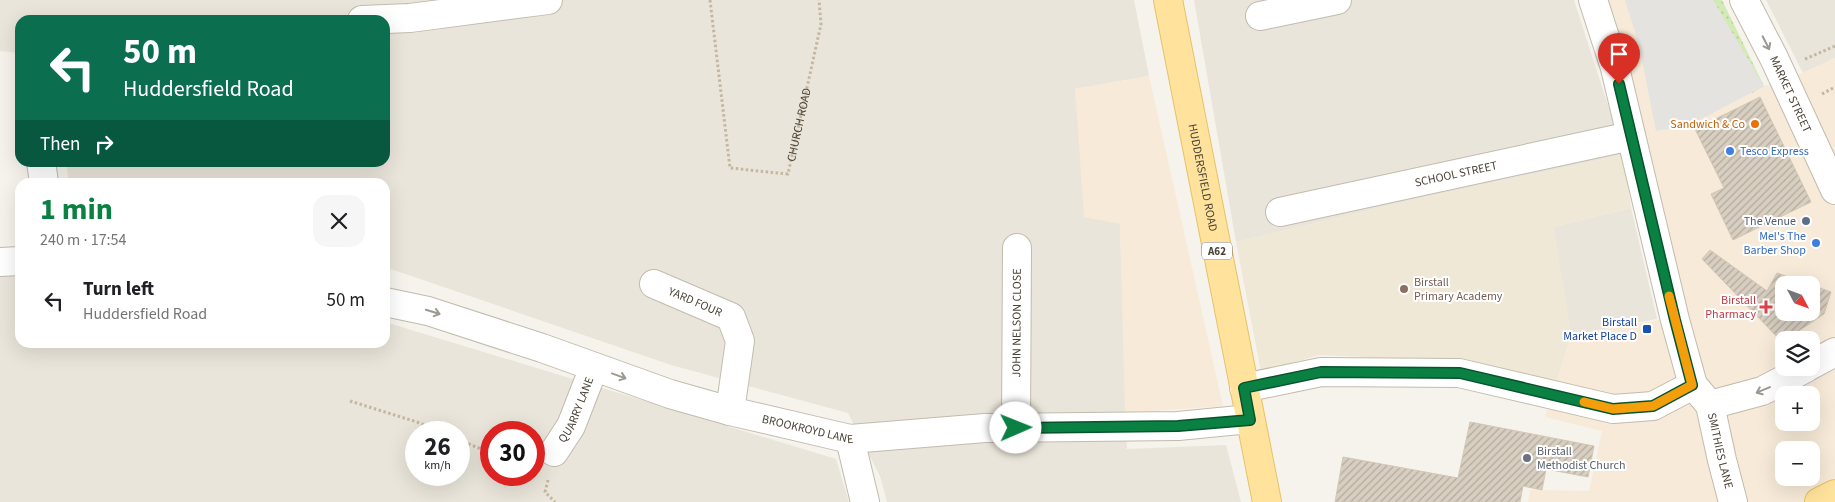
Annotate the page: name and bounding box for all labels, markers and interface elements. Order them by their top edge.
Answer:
text: 50 m [123,27,197,77]
pin [1598,33,1640,84]
icon: left [40,35,105,100]
one-way arrow [1761,36,1771,51]
icon: arrive [1605,40,1633,68]
street label: MARKET STREET [1765,53,1816,136]
text: Huddersfield Road [123,73,294,105]
street label: CHURCH ROAD [783,86,816,163]
place label: Sandwich & Co [1670,116,1745,133]
marker: Sandwich & Co [1749,118,1761,130]
street label: HUDDERSFIELD ROAD [1184,122,1221,233]
icon: right [90,130,118,158]
text: Then [40,131,80,158]
place label: Tesco Express [1740,143,1809,160]
marker: Tesco Express [1724,145,1736,157]
street label: SCHOOL STREET [1413,157,1499,192]
text: 1 min [40,188,113,231]
button: close [313,195,365,247]
place label: The Venue [1744,213,1796,230]
marker: The Venue [1800,215,1812,227]
place label: Mel's The Barber Shop [1743,228,1806,259]
text: 240 m · 17:54 [40,229,127,251]
marker: Mel's The Barber Shop [1810,237,1822,249]
road number: A62 [1202,242,1232,260]
street label: JOHN NELSON CLOSE [1008,268,1026,378]
place label: Birstall Primary Academy [1414,274,1503,305]
text: Turn left [83,276,154,303]
north arrow [1775,276,1820,321]
map controls [1775,276,1820,486]
street label: YARD FOUR [665,283,725,321]
marker: Birstall Primary Academy [1398,283,1410,295]
icon: left [40,287,68,315]
text: 50 m [327,287,365,314]
place label: Birstall Pharmacy [1705,292,1756,323]
marker: Birstall Pharmacy [1760,301,1772,313]
text: Huddersfield Road [83,303,207,325]
one-way arrow [424,308,440,318]
place label: Birstall Market Place D [1563,314,1637,345]
marker: Birstall Market Place D [1641,323,1653,335]
button: layers [1775,331,1820,376]
one-way arrow [611,372,627,381]
street label: QUARRY LANE [554,375,598,446]
one-way arrow [1756,386,1771,395]
button: + [1775,386,1820,431]
position arrow [989,401,1041,453]
street label: BROOKROYD LANE [760,411,854,448]
street label: SMITHIES LANE [1703,411,1737,491]
speed limit sign: 30 [480,421,545,486]
text: 26 [424,429,451,465]
button: − [1775,441,1820,486]
place label: Birstall Methodist Church [1537,443,1625,474]
marker: Birstall Methodist Church [1521,452,1533,464]
text: km/h [424,457,451,474]

